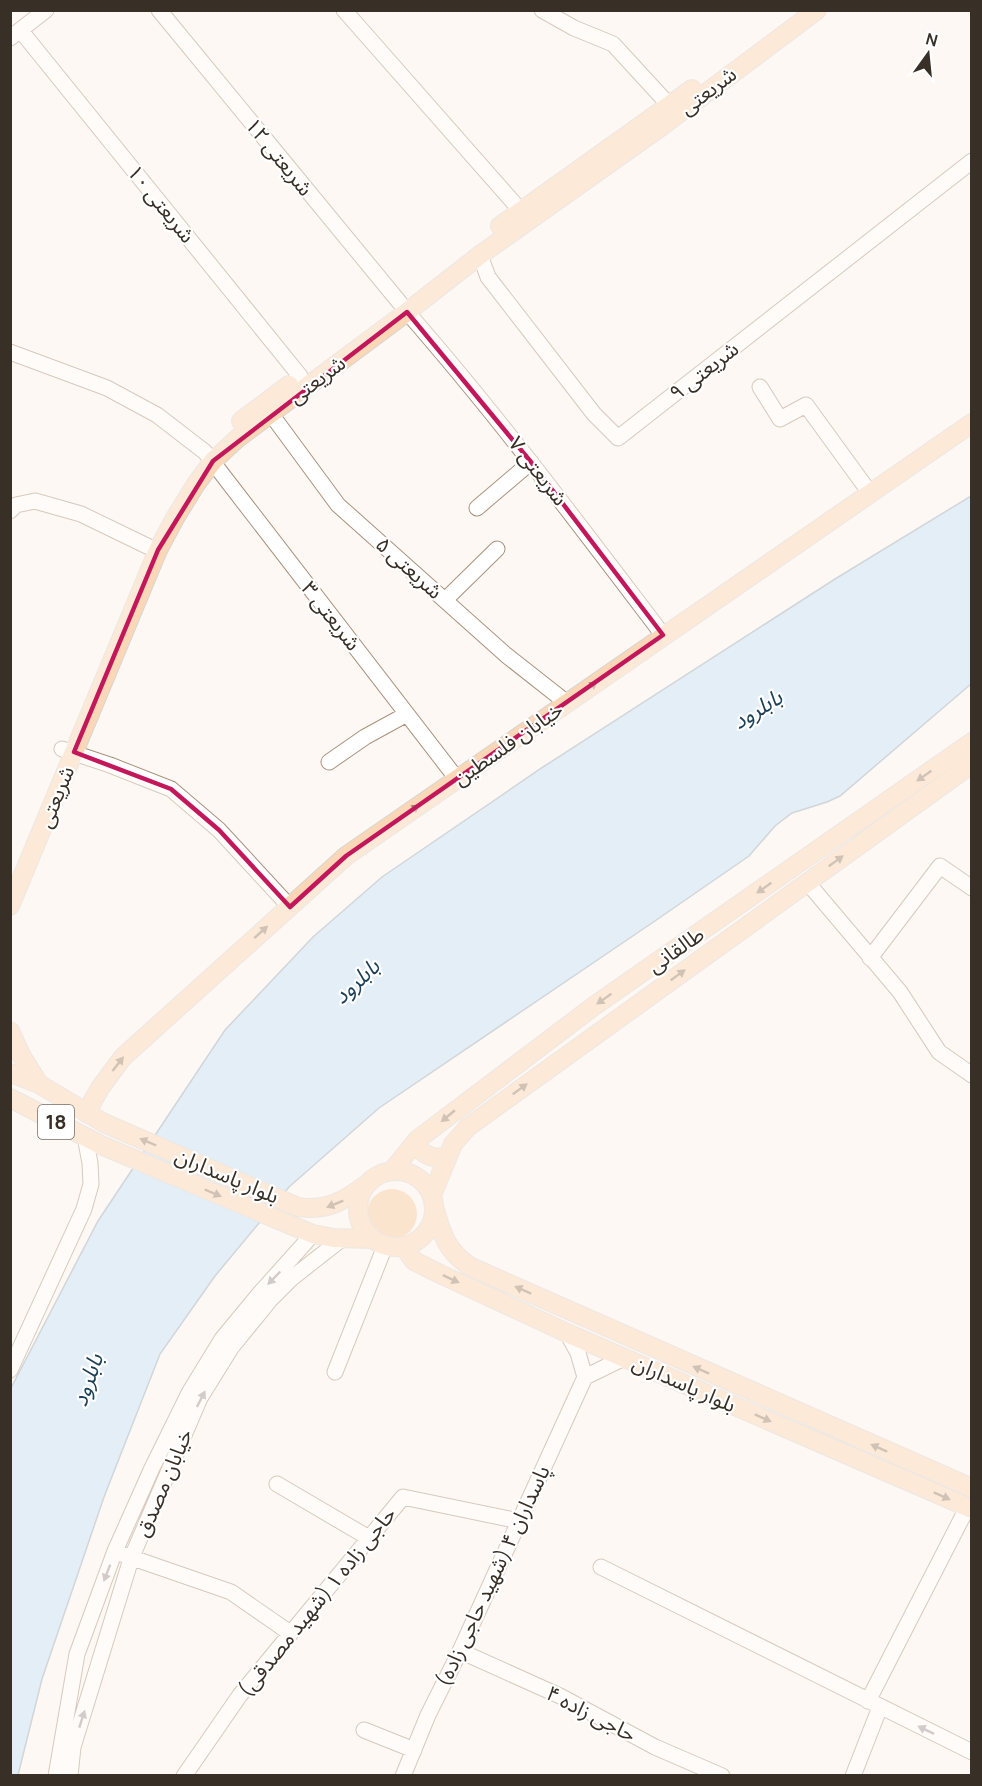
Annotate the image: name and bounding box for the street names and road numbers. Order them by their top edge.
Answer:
street label: شریعتی [673,60,742,121]
street label: شریعتی ۱۲ [240,111,320,201]
street label: شریعتی ۱۰ [122,158,202,248]
street label: شریعتی ۹ [663,334,744,406]
street label: شریعتی [282,349,351,410]
street label: شریعتی ۷ [503,430,575,511]
street label: شریعتی ۵ [370,530,449,605]
street label: شریعتی ۳ [296,575,368,656]
street label: خیابان فلسطین [447,695,568,791]
street label: شریعتی [30,761,80,832]
street label: طالقانی [641,920,709,979]
road number: 18 [38,1105,74,1139]
street label: بلوار پاسداران [171,1141,284,1210]
street label: بلوار پاسداران [628,1348,741,1418]
street label: خیابان مصدق [128,1424,198,1541]
street label: پاسداران ۴ (شهید حاجی زاده) [428,1460,556,1691]
street label: حاجی زاده ۱ (شهید مصدقی) [231,1501,402,1702]
street label: حاجی زاده ۴ [542,1679,641,1748]

